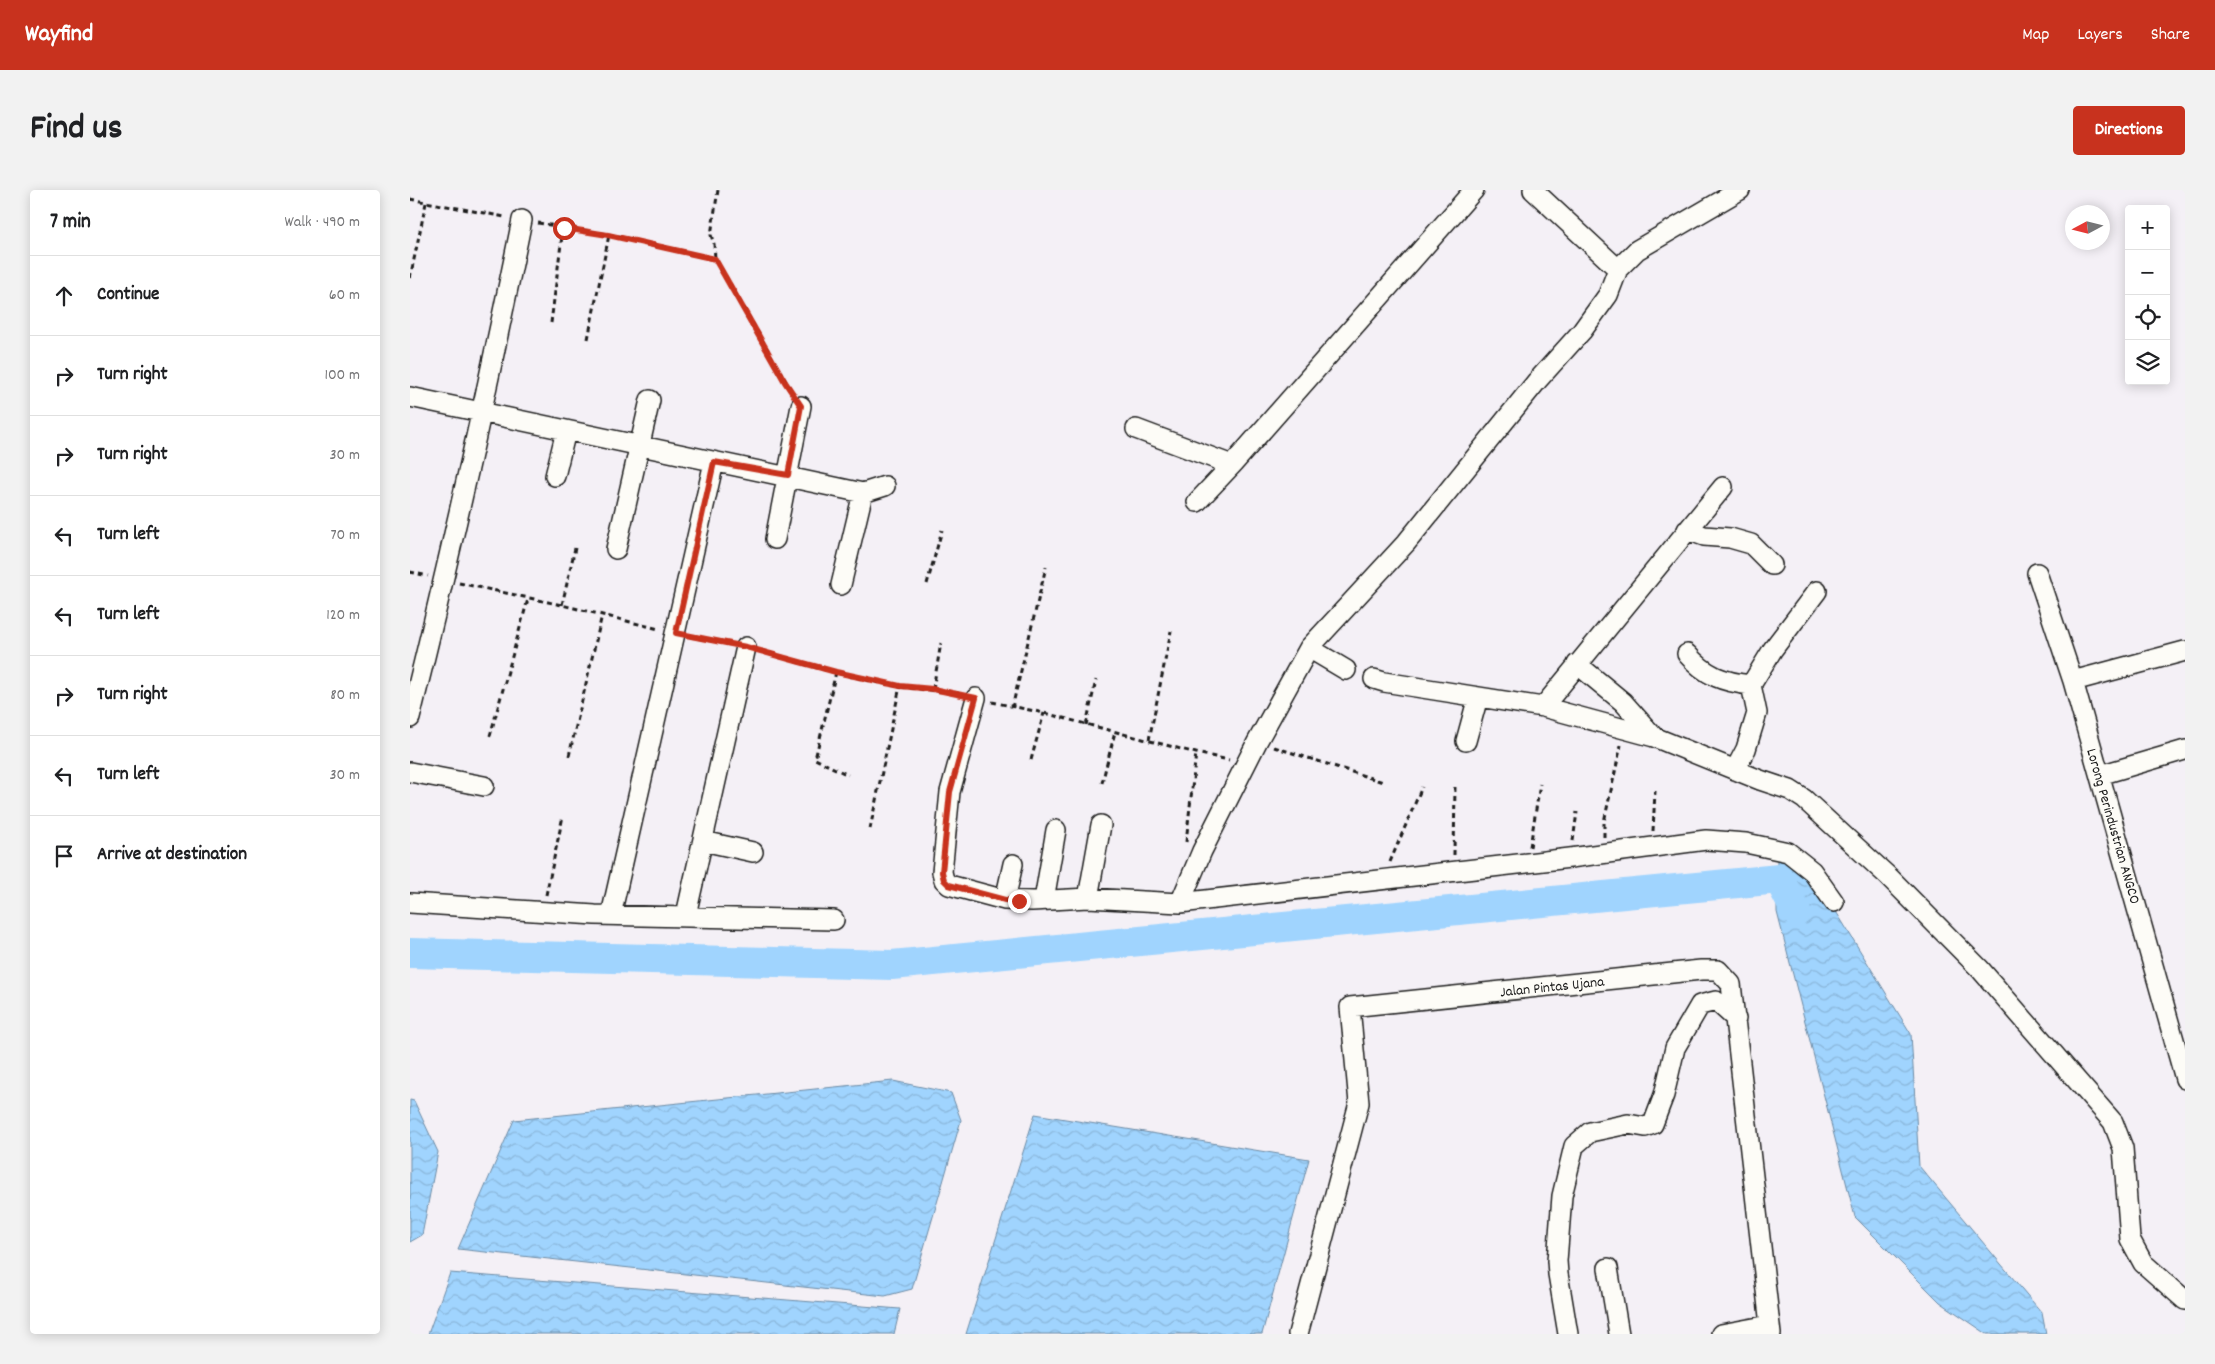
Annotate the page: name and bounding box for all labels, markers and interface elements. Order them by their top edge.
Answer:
text: Wayfind [25,18,93,52]
text: Map [2022,23,2049,48]
text: Layers [2077,23,2123,48]
text: Share [2151,23,2190,48]
text: Find us [30,105,122,155]
button: Directions [2073,106,2185,155]
north arrow [2065,205,2110,250]
map controls [2125,205,2170,385]
button: + [2125,205,2170,250]
text: 7 min [50,208,91,238]
text: Walk · 490 m [285,211,360,234]
route start [553,217,576,240]
button: − [2125,250,2170,295]
icon: ahead [50,282,78,310]
text: Continue [97,282,159,309]
text: 60 m [329,284,360,307]
button: locate [2125,295,2170,340]
button: layers [2125,340,2170,385]
icon: right [50,362,78,390]
text: Turn right [97,362,168,389]
text: 100 m [324,364,360,387]
icon: right [50,442,78,470]
text: Turn right [97,442,168,469]
text: 30 m [330,444,360,467]
icon: left [50,522,78,550]
text: Turn left [97,522,160,549]
text: 70 m [330,524,360,547]
icon: left [50,602,78,630]
text: Turn left [97,602,160,629]
text: 120 m [326,604,360,627]
icon: right [50,682,78,710]
text: Turn right [97,682,168,709]
text: 80 m [330,684,360,707]
street label: Lorong Perindustrian ANGCO [2079,746,2145,907]
icon: left [50,762,78,790]
text: Turn left [97,762,160,789]
text: 30 m [330,764,360,787]
icon: arrive [50,842,78,870]
text: Arrive at destination [97,842,247,869]
route end [1008,890,1031,913]
street label: Jalan Pintas Ujana [1499,971,1606,1004]

